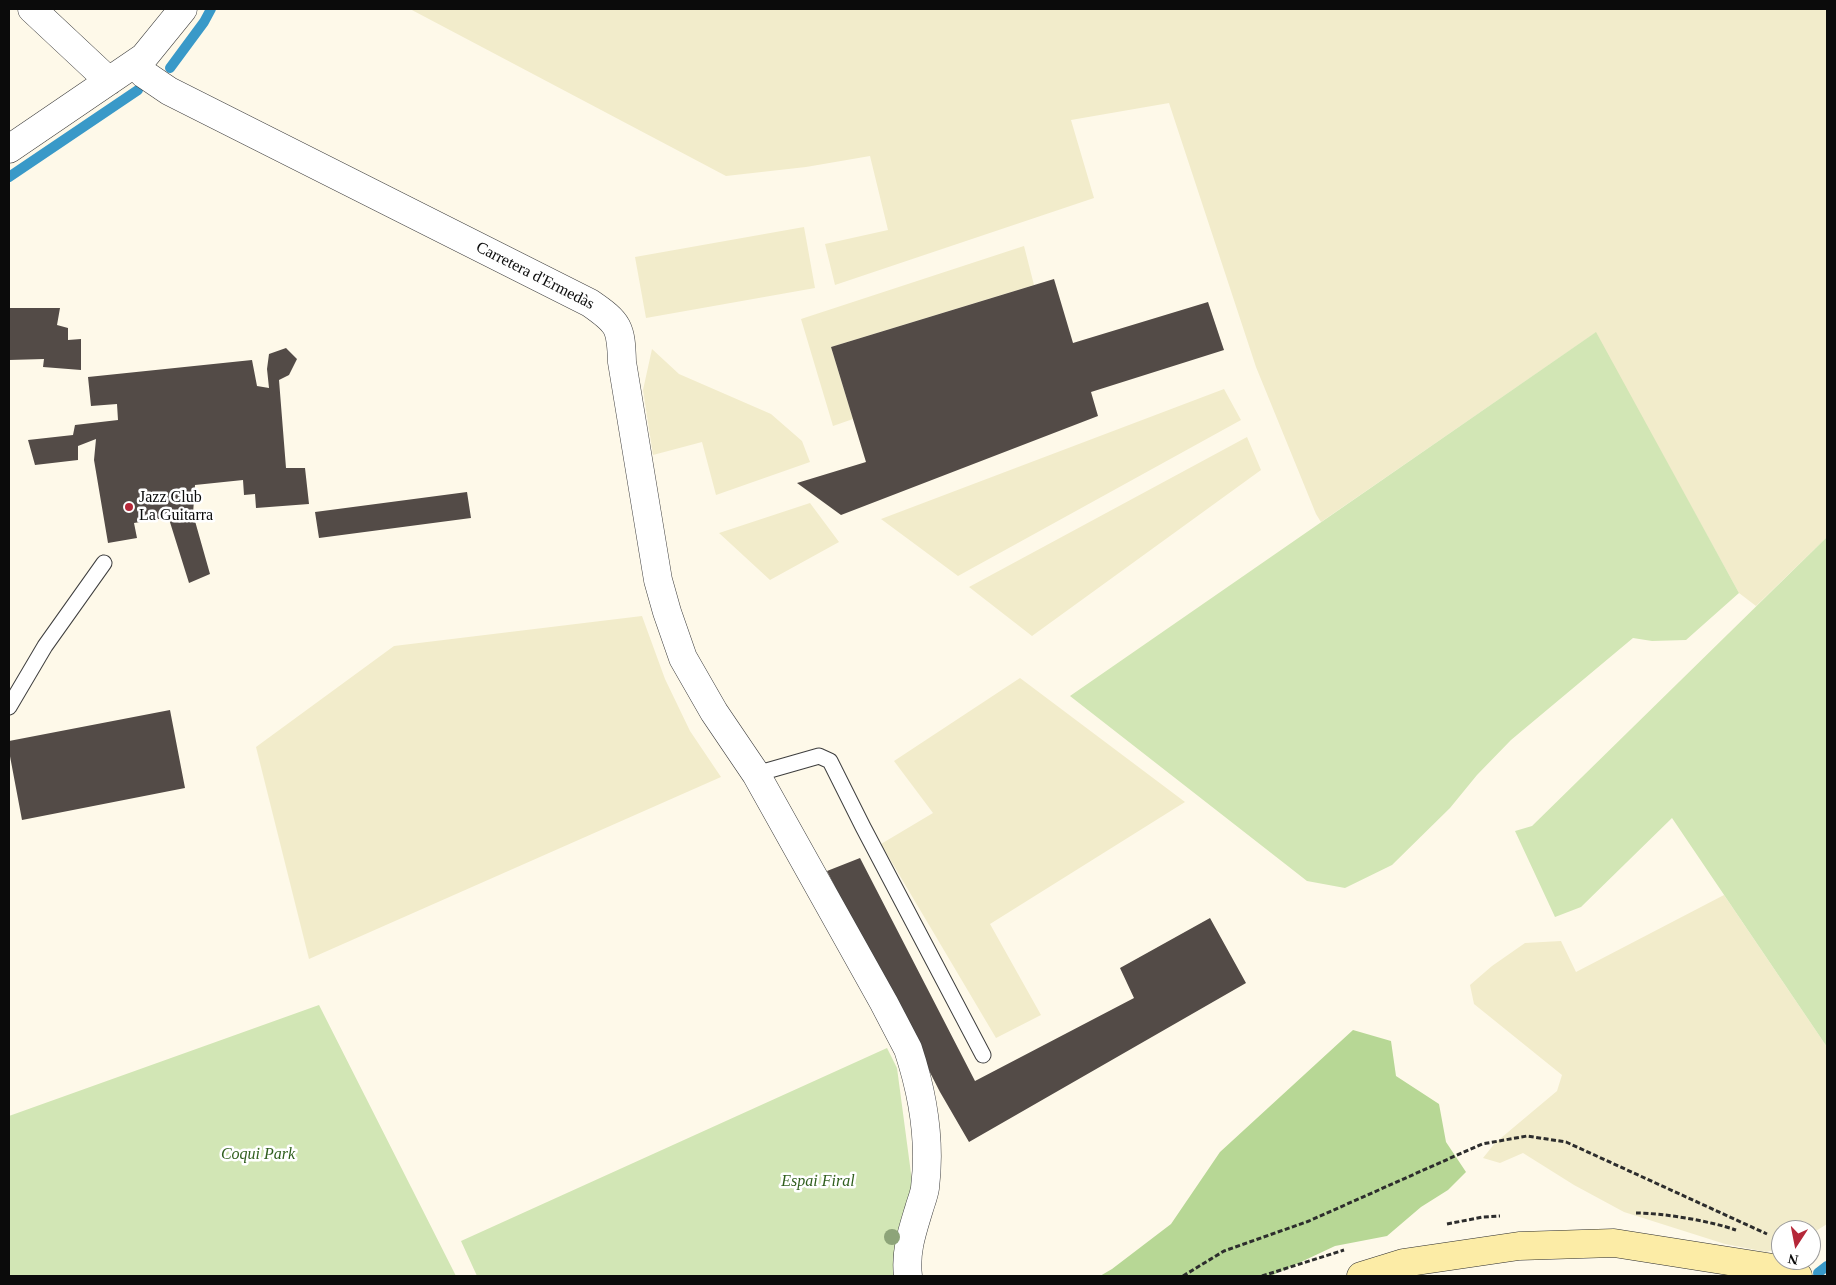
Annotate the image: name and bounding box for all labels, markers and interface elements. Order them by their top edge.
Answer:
street label: Carretera d'Ermedàs [473,238,597,314]
place label: Jazz Club La Guitarra [139,488,213,526]
marker: Jazz Club La Guitarra [123,501,135,513]
park label: Coqui Park [221,1145,295,1165]
park label: Espai Firal [781,1172,855,1192]
north arrow [1771,1220,1821,1270]
text: N [1787,1251,1800,1268]

